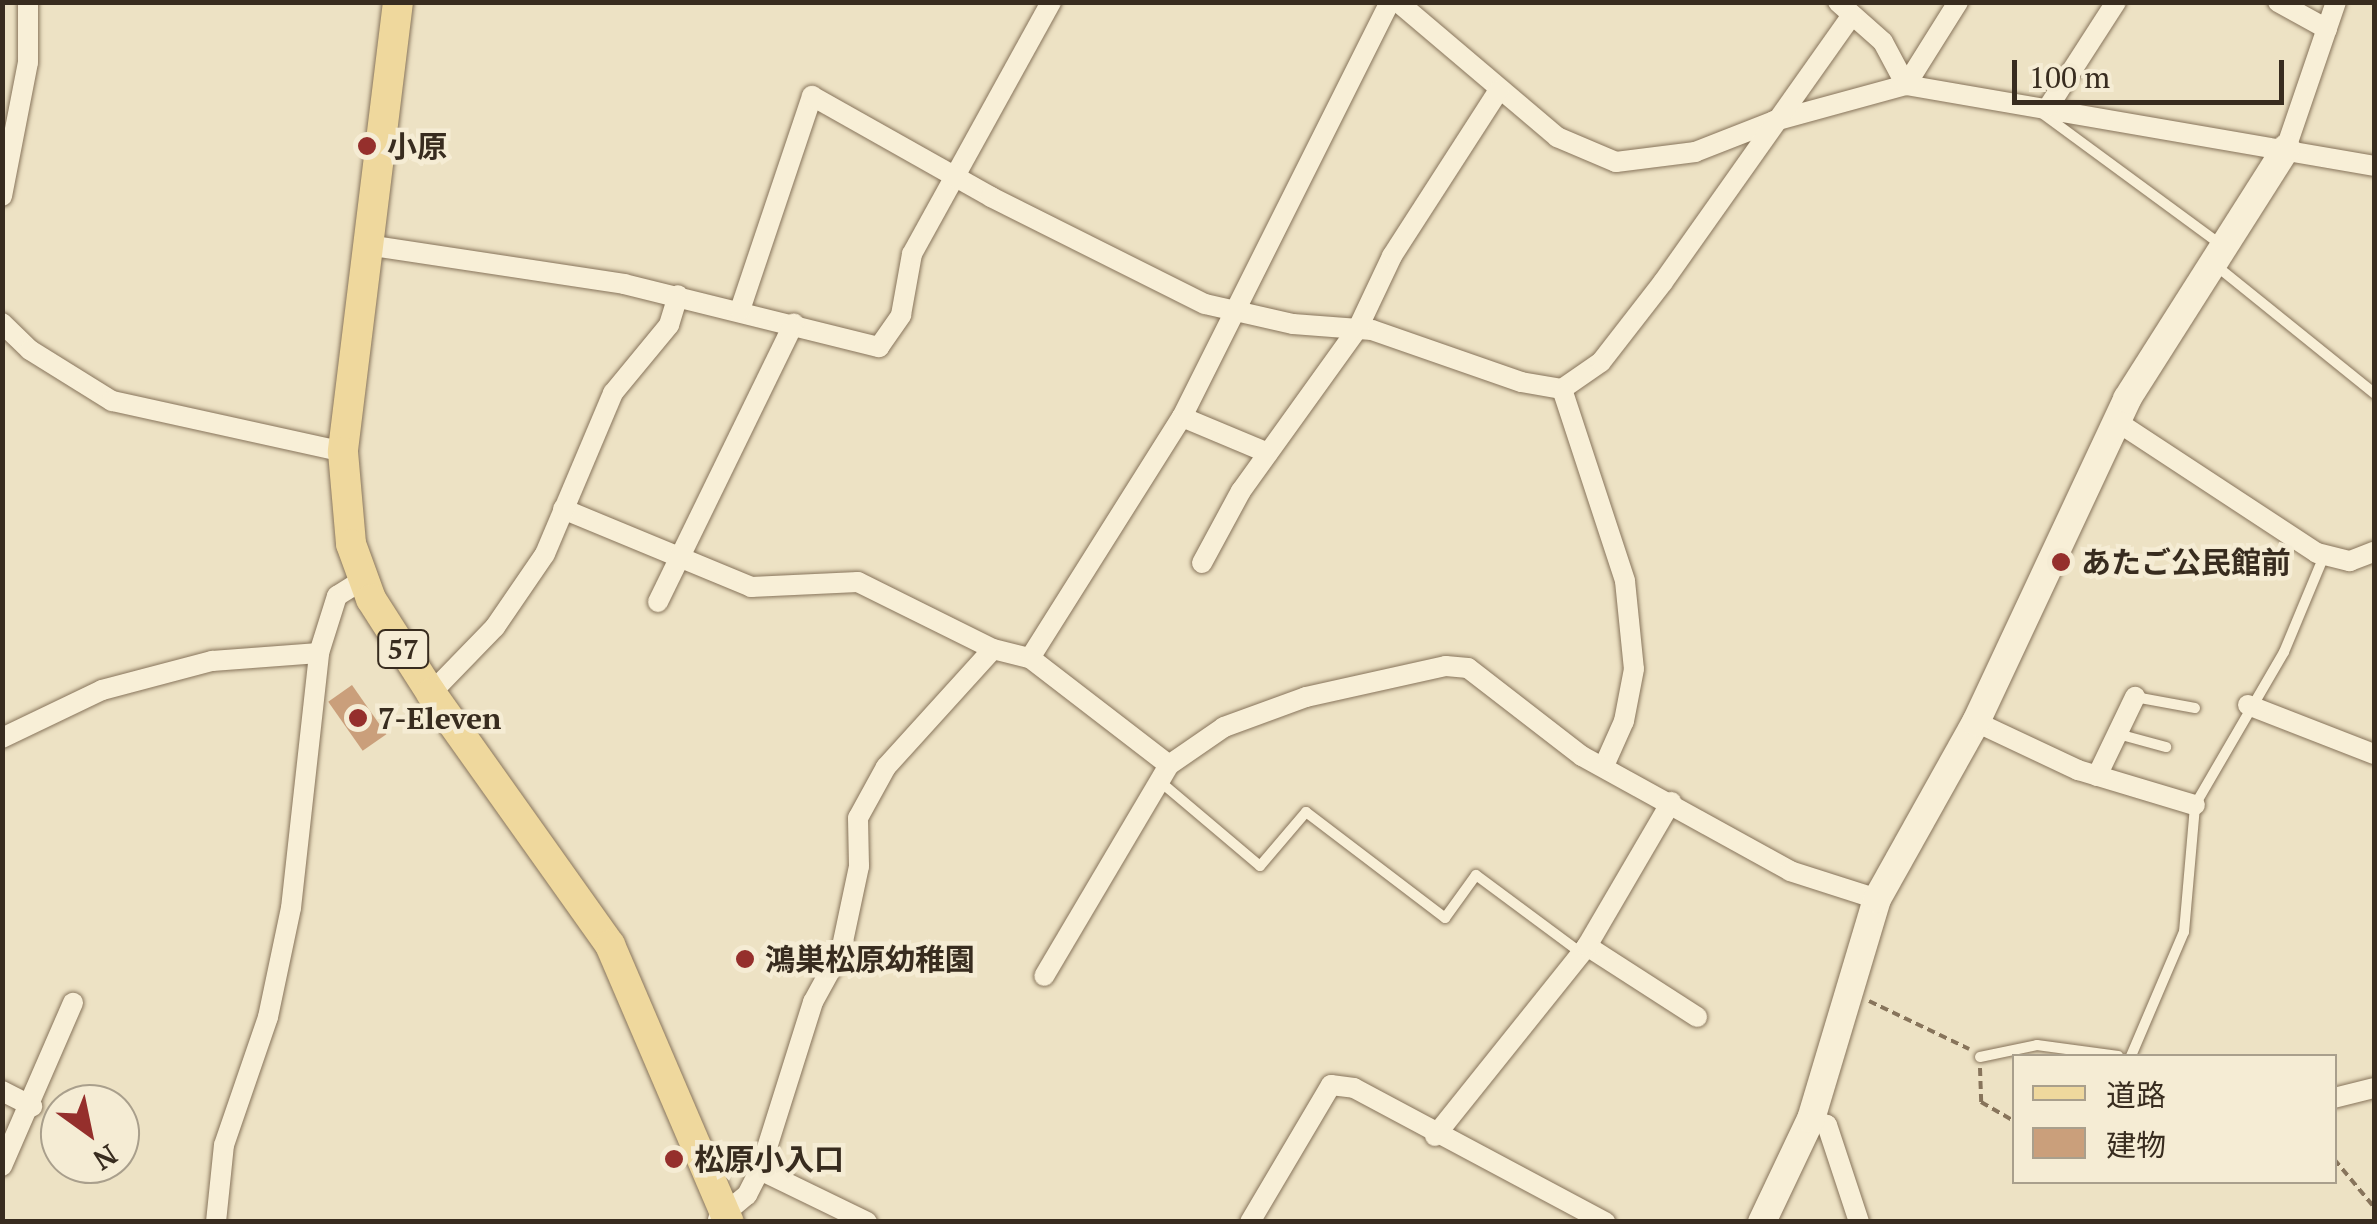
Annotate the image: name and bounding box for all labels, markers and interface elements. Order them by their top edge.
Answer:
scale bar [2017,40,2290,102]
text: 100 m [2029,57,2110,97]
place label: 小原 [387,128,447,164]
marker: 小原 [356,135,378,157]
place label: あたご公民館前 [2081,544,2291,580]
marker: あたご公民館前 [2050,551,2072,573]
road number: 57 [376,626,430,672]
place label: 7-Eleven [378,700,501,736]
marker: 7-Eleven [347,707,369,729]
place label: 鴻巣松原幼稚園 [765,941,975,977]
marker: 鴻巣松原幼稚園 [734,948,756,970]
legend [2012,1054,2337,1184]
text: 道路 [2106,1075,2166,1115]
north arrow [40,1084,140,1184]
text: 建物 [2106,1125,2166,1165]
text: N [87,1137,125,1179]
place label: 松原小入口 [694,1141,844,1177]
marker: 松原小入口 [663,1148,685,1170]

